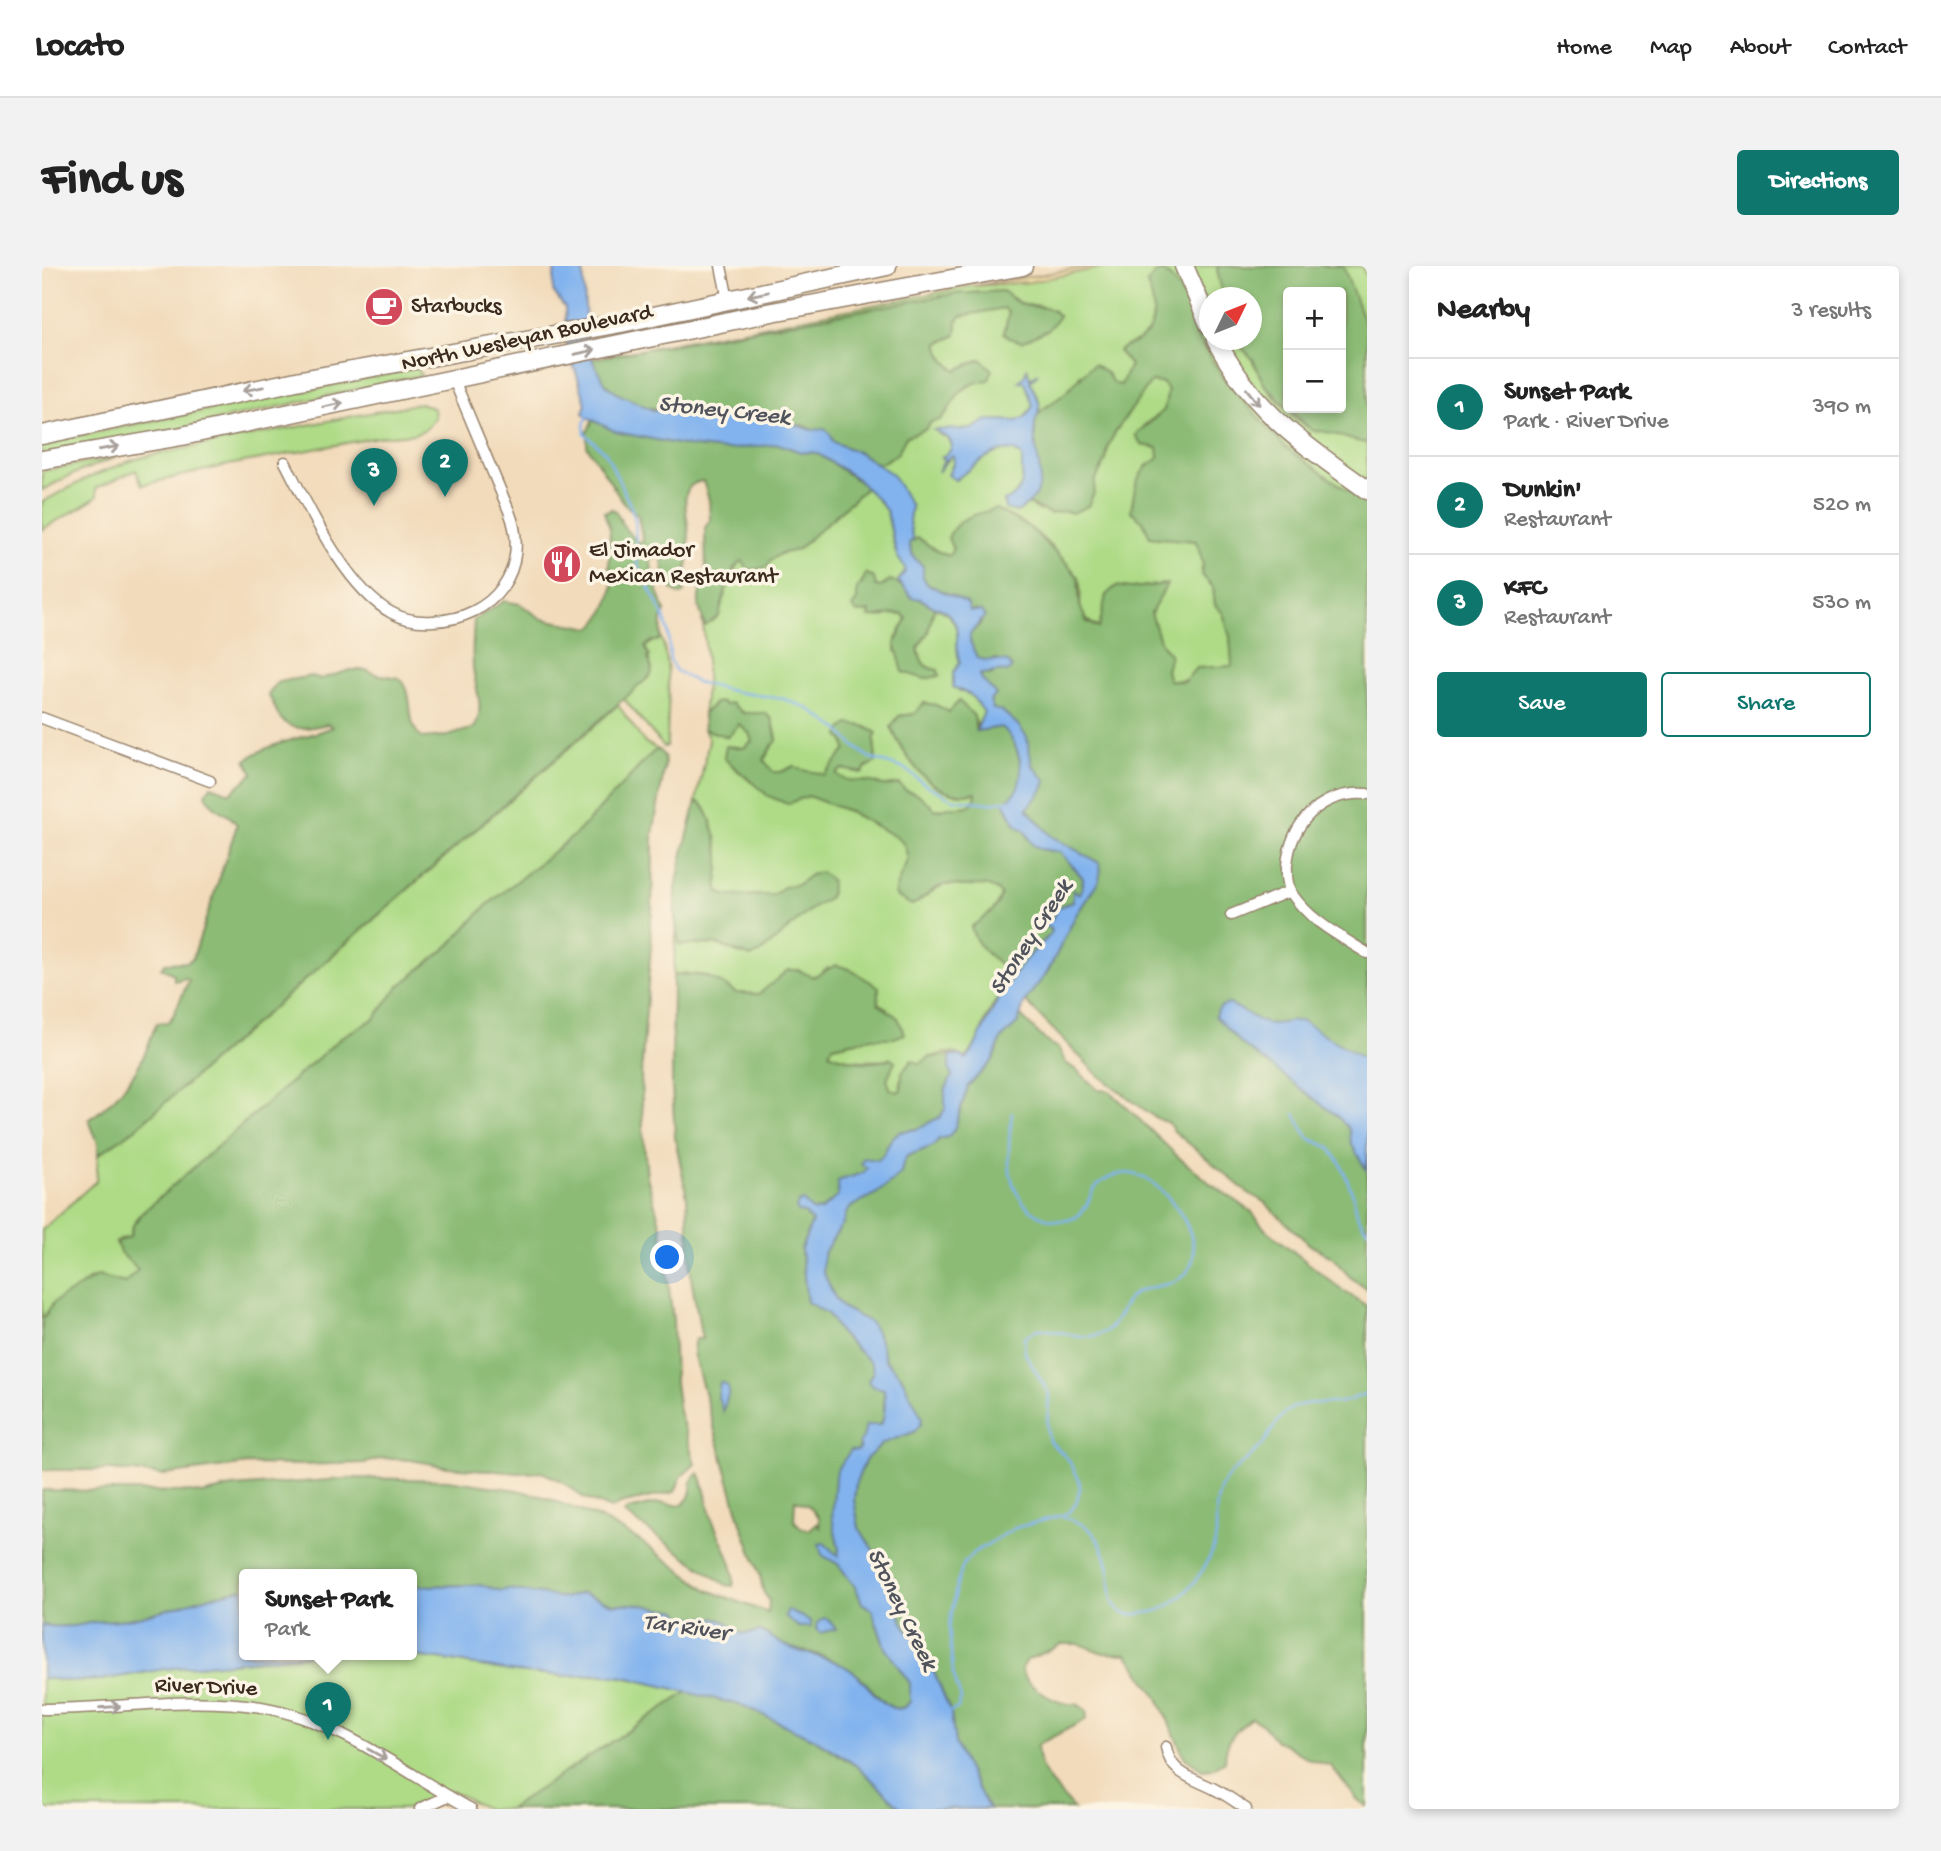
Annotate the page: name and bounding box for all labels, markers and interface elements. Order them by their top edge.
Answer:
text: Locato [35,29,124,67]
text: Home [1556,34,1612,63]
text: Map [1650,34,1692,63]
text: About [1730,34,1790,63]
text: Contact [1828,34,1906,63]
button: Directions [1737,150,1899,215]
text: Find us [42,153,182,211]
cafe icon: Starbucks [363,286,405,328]
one-way arrow [747,287,770,301]
north arrow [1199,287,1262,350]
map controls [1283,287,1346,413]
button: + [1283,287,1346,350]
place label: Starbucks [411,294,502,321]
text: Nearby [1437,294,1530,329]
text: 3 results [1791,298,1871,325]
street label: North Wesleyan Boulevard [399,299,656,379]
one-way arrow [573,344,596,358]
button: − [1283,350,1346,413]
text: Sunset Park [1504,378,1630,409]
one-way arrow [242,383,265,397]
one-way arrow [1246,387,1261,405]
water label: Stoney Creek [657,391,793,434]
text: 1 [1455,394,1465,421]
text: 390 m [1813,394,1871,421]
one-way arrow [321,398,344,412]
text: Park · River Drive [1504,409,1669,436]
pin: 2 [422,439,468,497]
one-way arrow [97,440,120,454]
pin: 3 [351,448,397,506]
text: Dunkin' [1504,476,1582,507]
text: 2 [1454,492,1466,519]
text: 520 m [1813,492,1871,519]
text: Restaurant [1504,507,1611,534]
place label: El Jimador Mexican Restaurant [589,538,779,591]
restaurant icon: El Jimador Mexican Restaurant [541,543,583,585]
text: KFC [1504,574,1546,605]
text: 3 [1454,590,1466,617]
text: 530 m [1812,590,1871,617]
text: Restaurant [1504,605,1611,632]
button: Save [1437,672,1647,737]
button: Share [1661,672,1871,737]
water label: Stoney Creek [984,873,1081,1001]
your location [650,1240,684,1274]
water label: Stoney Creek [859,1544,944,1678]
popup [239,1569,417,1660]
text: Sunset Park [265,1586,391,1617]
water label: Tar River [641,1609,735,1650]
text: Park [265,1617,309,1644]
street label: River Drive [154,1673,259,1703]
pin: 1 [305,1682,351,1740]
one-way arrow [98,1700,121,1713]
one-way arrow [366,1748,387,1761]

